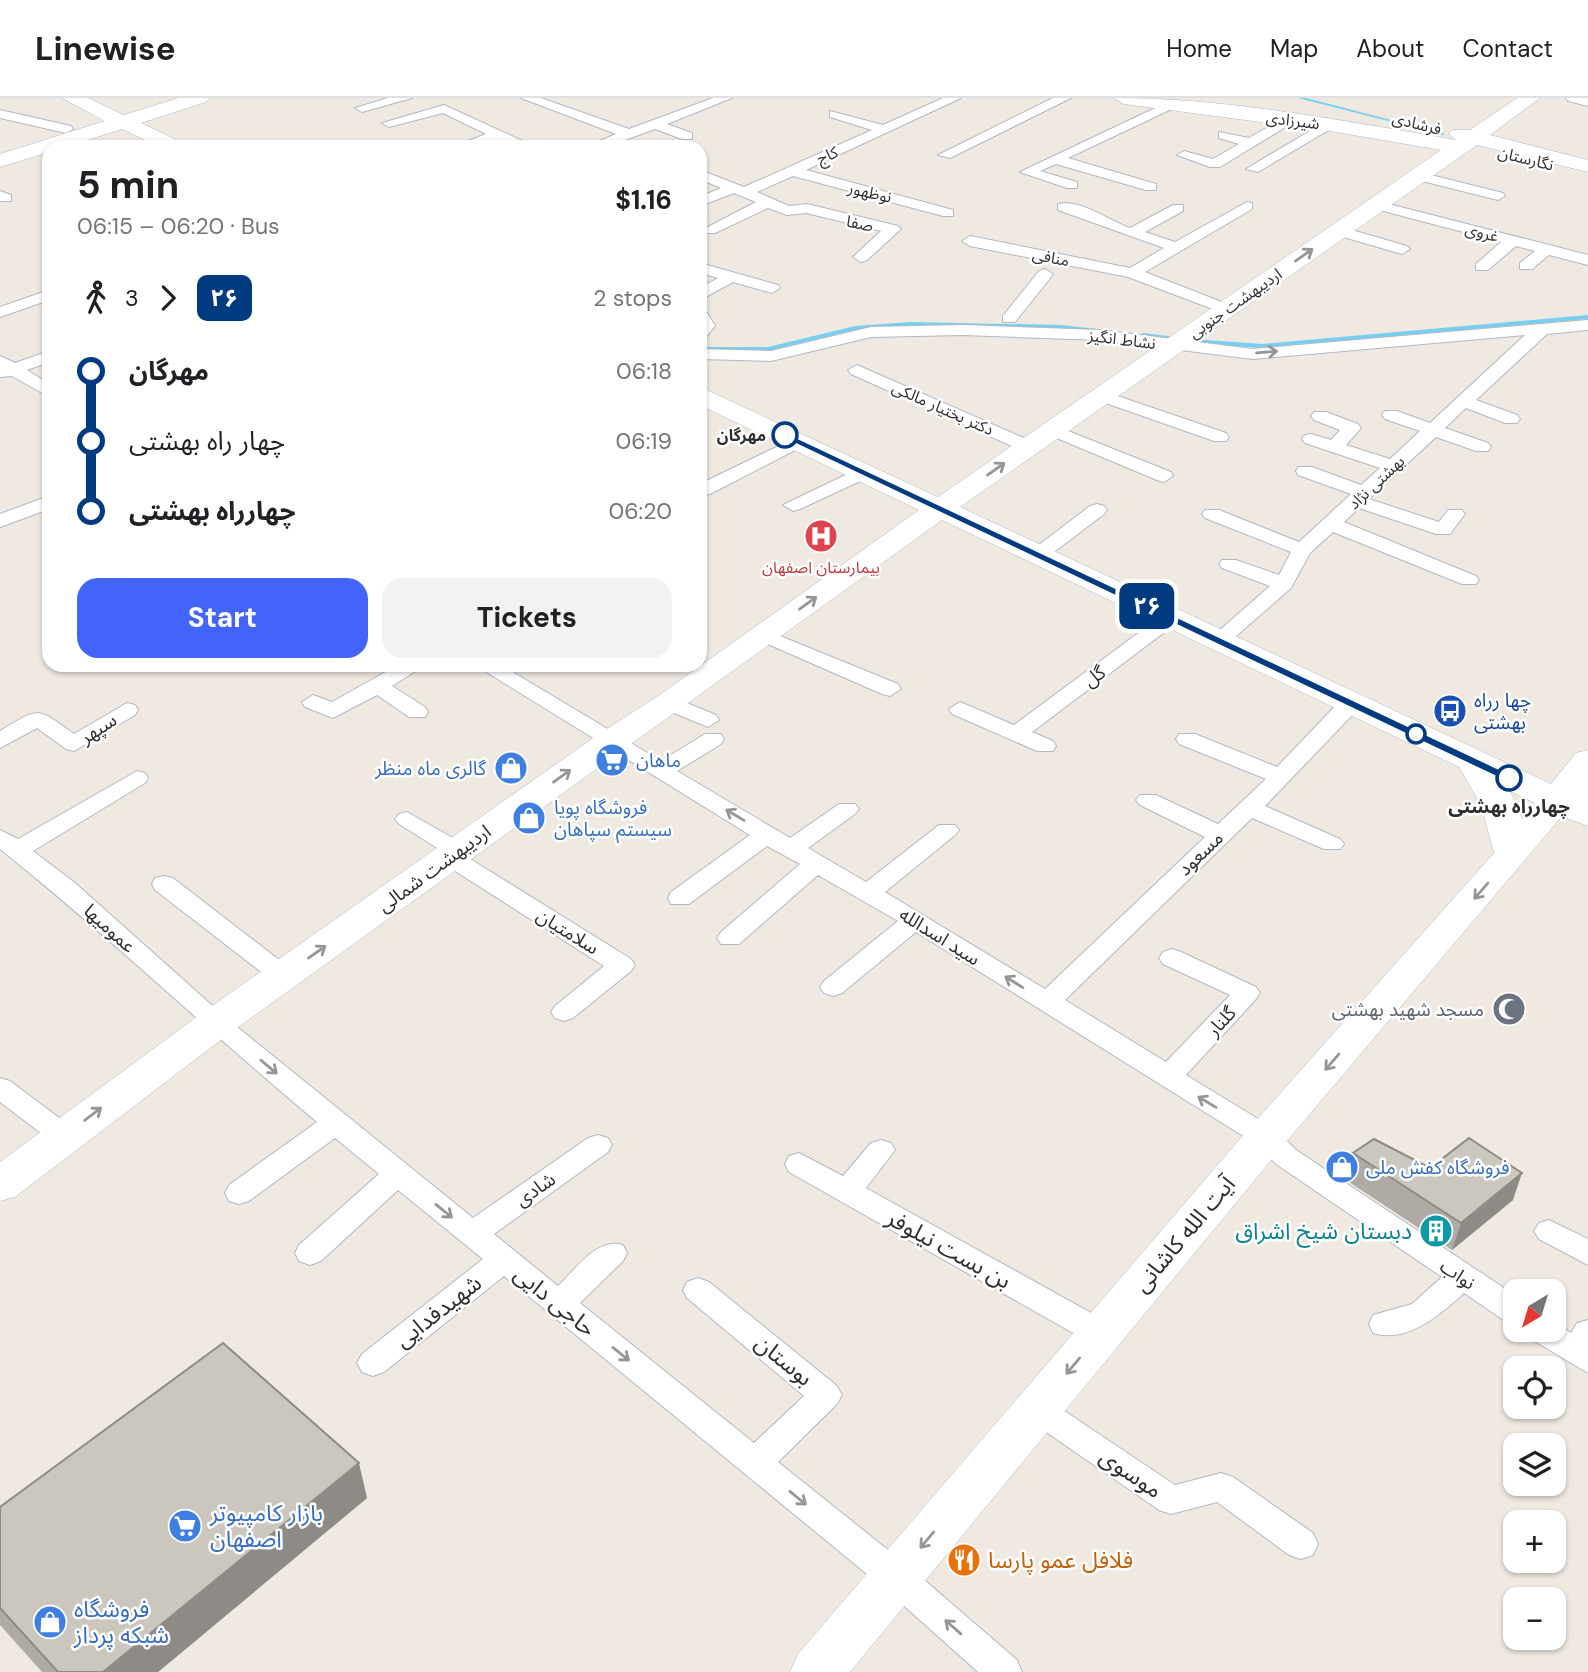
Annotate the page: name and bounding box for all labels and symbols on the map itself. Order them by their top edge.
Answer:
street label: شیرزادی [1265,107,1321,134]
street label: فرشادی [1390,107,1444,140]
street label: کاج [813,141,842,171]
street label: نگارستان [1496,141,1556,176]
street label: نوظهور [845,177,894,208]
street label: صفا [845,211,875,236]
street label: غروی [1463,218,1501,247]
street label: منافی [1031,244,1071,271]
one-way arrow [1294,248,1313,262]
street label: اردیبهشت جنوبی [1185,264,1286,343]
street label: نشاط انگیز [1086,325,1157,354]
one-way arrow [1255,346,1278,359]
street label: دکتر بختیار مالکی [889,377,997,440]
marker: مهرگان [772,422,798,448]
place label: مهرگان [717,425,766,446]
street label: بهشتی نژاد [1344,451,1409,514]
one-way arrow [986,462,1005,477]
hospital icon: بیمارستان اصفهان [802,517,840,555]
place label: بیمارستان اصفهان [762,557,880,578]
line badge: ۲۶ [1116,583,1178,629]
one-way arrow [798,596,817,610]
street label: گل [1078,659,1111,693]
place label: چها رراه بهشتی [1474,688,1531,735]
bus stop icon: چها رراه بهشتی [1431,692,1469,730]
street label: سپهر [74,707,122,750]
unlabelled marker [1406,724,1426,744]
supermarket icon: ماهان [593,741,631,779]
place label: ماهان [636,748,681,773]
shop icon: گالری ماه منظر [492,749,530,787]
place label: گالری ماه منظر [374,756,487,781]
marker: چهارراه بهشتی [1496,765,1522,791]
one-way arrow [552,769,571,784]
place label: چهارراه بهشتی [1448,794,1570,819]
place label: فروشگاه پویا سیستم سپاهان [554,795,672,844]
shop icon: فروشگاه پویا سیستم سپاهان [510,799,548,837]
one-way arrow [725,808,745,822]
street label: اردیبهشت شمالی [373,819,496,918]
street label: مسعود [1172,826,1228,881]
one-way arrow [1473,881,1489,899]
street label: عمومیها [78,898,141,958]
street label: سید اسدالله [894,902,985,971]
street label: سلامتیان [532,903,604,960]
one-way arrow [307,945,326,959]
one-way arrow [1005,974,1025,988]
mosque icon: مسجد شهید بهشتی [1490,990,1528,1028]
place label: مسجد شهید بهشتی [1332,997,1484,1022]
street label: گلنار [1200,1000,1242,1043]
one-way arrow [1324,1053,1340,1071]
one-way arrow [259,1059,277,1075]
one-way arrow [1198,1095,1218,1109]
one-way arrow [84,1107,102,1122]
shop icon: فروشگاه کفش ملی [1323,1148,1361,1186]
place label: فروشگاه کفش ملی [1366,1155,1509,1180]
street label: شادی [510,1167,560,1212]
street label: آیت الله کاشانی [1126,1169,1242,1298]
street label: بن بست نیلوفر [881,1202,1017,1296]
one-way arrow [435,1203,453,1219]
building icon: دبستان شیخ اشراق [1417,1212,1455,1250]
place label: دبستان شیخ اشراق [1235,1216,1412,1248]
street label: نواب [1435,1254,1480,1295]
street label: حاجی دایی [508,1259,602,1343]
street label: شهیدفدایی [388,1268,488,1354]
north arrow [1503,1279,1566,1342]
street label: بوستان [749,1328,819,1392]
one-way arrow [612,1347,630,1362]
one-way arrow [1065,1356,1080,1374]
street label: موسوی [1094,1441,1168,1505]
one-way arrow [788,1490,806,1505]
place label: بازار کامپیوتر اصفهان [209,1498,323,1554]
supermarket icon: بازار کامپیوتر اصفهان [166,1507,204,1545]
one-way arrow [919,1531,935,1549]
restaurant icon: فلافل عمو پارسا [945,1541,983,1579]
place label: فلافل عمو پارسا [988,1545,1133,1575]
place label: فروشگاه شبکه پرداز [73,1594,169,1650]
shop icon: فروشگاه شبکه پرداز [31,1603,69,1641]
one-way arrow [944,1619,962,1635]

